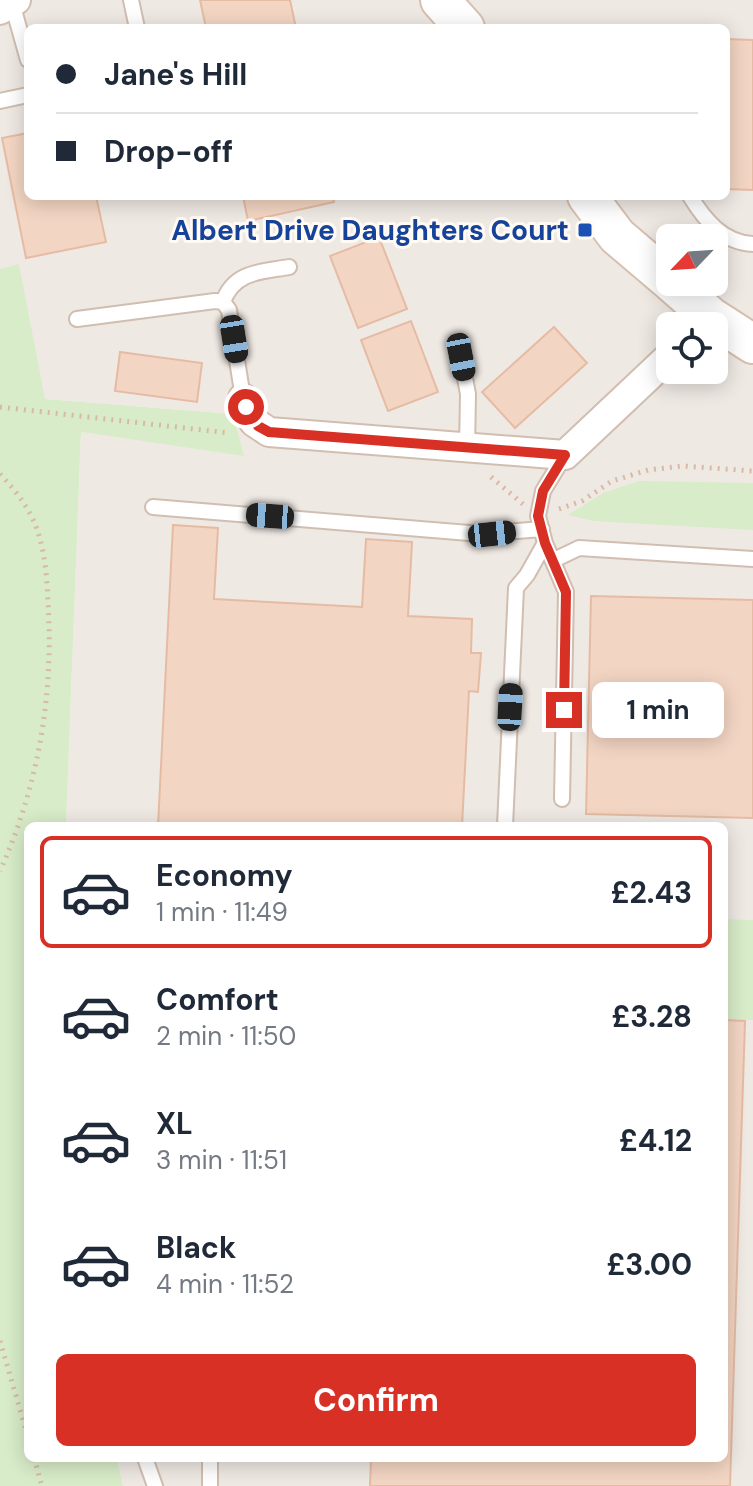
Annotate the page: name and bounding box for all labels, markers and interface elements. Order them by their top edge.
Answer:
text: Jane's Hill [104,55,247,94]
text: Drop-off [104,132,233,171]
place label: Albert Drive Daughters Court [171,212,569,249]
marker: Albert Drive Daughters Court [576,221,594,239]
north arrow [656,224,728,296]
map controls [656,224,728,384]
button: locate [656,312,728,384]
car [218,313,250,365]
car [445,331,477,383]
route start [228,389,264,425]
car [245,502,295,530]
car [467,520,517,548]
car [497,682,523,732]
callout: 1 min [592,682,724,738]
route end [546,692,582,728]
text: 1 min [626,693,690,727]
icon: car [60,856,132,928]
text: Economy [156,856,293,895]
text: £2.43 [611,873,692,912]
text: 1 min · 11:49 [156,895,288,929]
icon: car [60,980,132,1052]
text: Comfort [156,980,279,1019]
text: £3.28 [611,997,692,1036]
text: 2 min · 11:50 [156,1019,296,1053]
icon: car [60,1104,132,1176]
text: XL [156,1104,193,1143]
text: £4.12 [619,1121,692,1160]
text: 3 min · 11:51 [156,1143,287,1177]
icon: car [60,1228,132,1300]
text: Black [156,1228,236,1267]
text: £3.00 [607,1245,692,1284]
text: 4 min · 11:52 [156,1267,294,1301]
button: Confirm [56,1354,696,1446]

